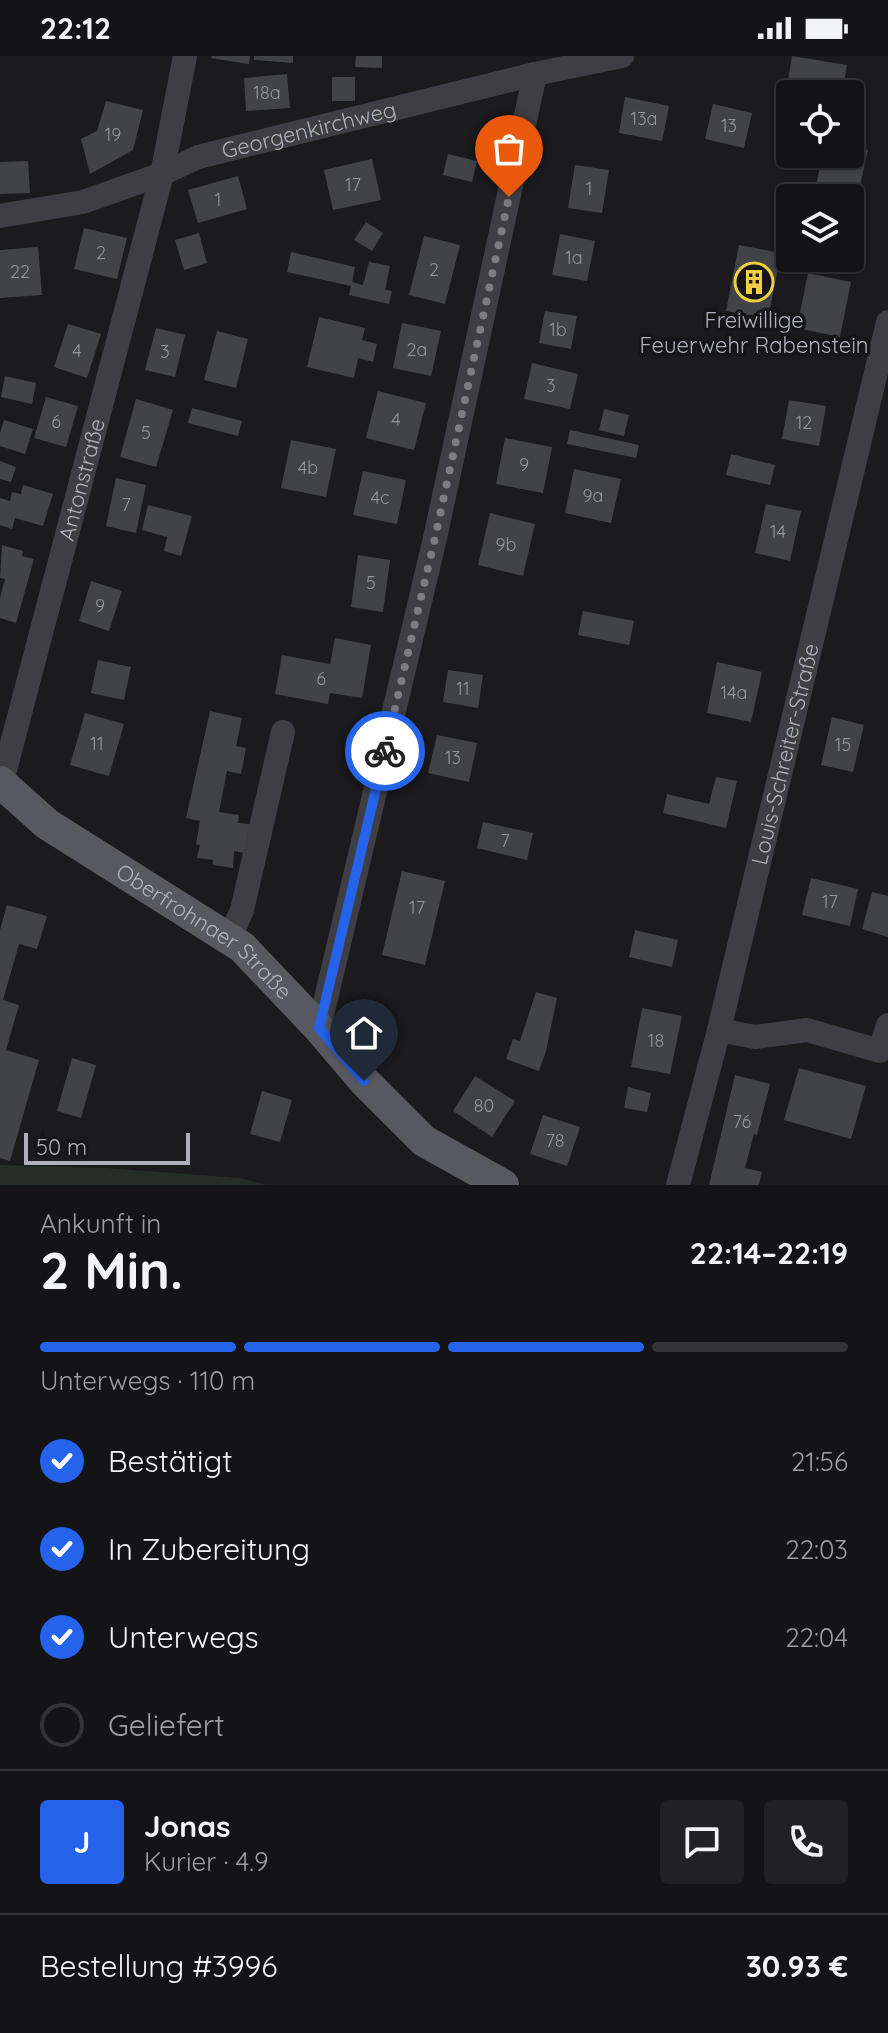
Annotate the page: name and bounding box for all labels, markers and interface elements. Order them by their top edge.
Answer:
text: 22:12 [40,9,111,47]
map controls [776,80,864,272]
button: locate [776,80,864,168]
house number: 18a [253,81,281,104]
street label: Georgenkirchweg [219,95,399,165]
house number: 13a [631,107,658,130]
house number: 13 [721,114,737,137]
pin [475,115,543,197]
house number: 19 [105,123,121,146]
icon: bag [487,127,531,171]
house number: 17 [345,173,361,196]
house number: 1 [586,177,592,200]
button: layers [776,184,864,272]
house number: 1 [215,188,221,211]
house number: 2 [96,241,106,264]
house number: 1a [565,246,583,269]
house number: 2 [429,258,439,281]
house number: 22 [10,260,30,283]
building icon: Freiwillige Feuerwehr Rabenstein [733,261,775,303]
place label: Freiwillige Feuerwehr Rabenstein [639,306,869,359]
house number: 1b [549,318,567,341]
house number: 2a [407,338,427,361]
house number: 4 [72,339,82,362]
house number: 3 [160,340,170,363]
house number: 3 [546,374,556,397]
house number: 4 [391,408,401,431]
house number: 6 [51,410,61,433]
house number: 12 [796,411,812,434]
street label: Antonstraße [52,415,111,544]
house number: 5 [141,421,151,444]
house number: 9 [519,453,529,476]
house number: 4b [298,456,318,479]
house number: 9a [583,484,603,507]
house number: 4c [371,486,389,509]
house number: 7 [121,493,131,516]
house number: 14 [770,520,786,543]
house number: 9b [496,533,517,556]
house number: 5 [366,571,376,594]
house number: 9 [95,594,105,617]
street label: Louis-Schreiter-Straße [745,641,825,868]
house number: 6 [316,667,326,690]
house number: 11 [456,677,470,700]
house number: 14a [721,681,747,704]
courier [345,711,425,791]
icon: bike [363,729,407,773]
house number: 11 [90,732,104,755]
house number: 15 [835,733,851,756]
house number: 13 [445,746,461,769]
house number: 7 [500,829,510,852]
street label: Oberfrohnaer Straße [111,857,298,1005]
house number: 17 [822,890,838,913]
house number: 17 [409,896,425,919]
pin [330,999,398,1081]
icon: home [342,1011,386,1055]
house number: 18 [648,1029,664,1052]
house number: 80 [474,1094,494,1117]
house number: 76 [733,1110,751,1133]
scale bar [24,1129,190,1165]
house number: 78 [546,1129,564,1152]
text: 50 m [36,1133,87,1161]
text: Ankunft in [40,1207,161,1240]
text: 22:14–22:19 [690,1234,848,1272]
text: 2 Min. [40,1237,183,1302]
text: Unterwegs · 110 m [40,1364,255,1397]
icon: check [40,1439,84,1483]
text: Bestätigt [108,1442,232,1480]
text: 21:56 [791,1445,848,1478]
icon: check [40,1527,84,1571]
text: In Zubereitung [108,1530,310,1568]
text: 22:03 [785,1533,848,1566]
icon: check [40,1615,84,1659]
text: Unterwegs [108,1618,259,1656]
text: 22:04 [785,1621,848,1654]
text: Geliefert [108,1706,224,1744]
button: chat [660,1800,744,1884]
button: phone [764,1800,848,1884]
text: Jonas [144,1807,230,1845]
text: J [74,1823,90,1861]
text: Kurier · 4.9 [144,1845,269,1878]
text: Bestellung #3996 [40,1947,277,1985]
text: 30.93 € [746,1947,848,1985]

